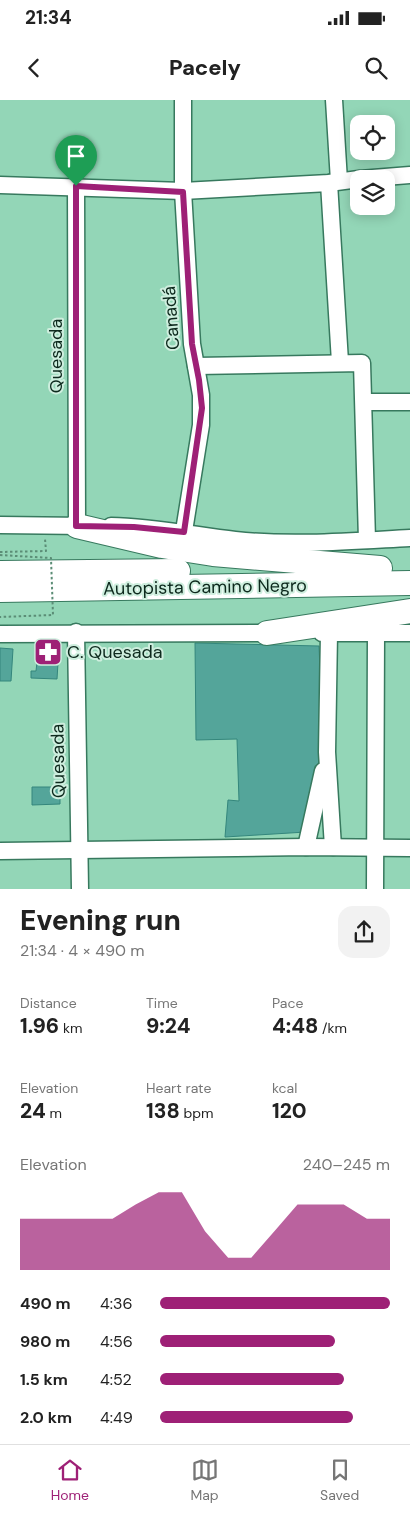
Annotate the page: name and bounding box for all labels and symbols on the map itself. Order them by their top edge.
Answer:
pin [55,135,97,186]
street label: Canadá [157,285,185,351]
street label: Quesada [44,319,68,393]
street label: Autopista Camino Negro [103,573,307,601]
pharmacy icon: C. Quesada [33,637,63,667]
place label: C. Quesada [67,640,163,664]
street label: Quesada [45,724,71,798]

